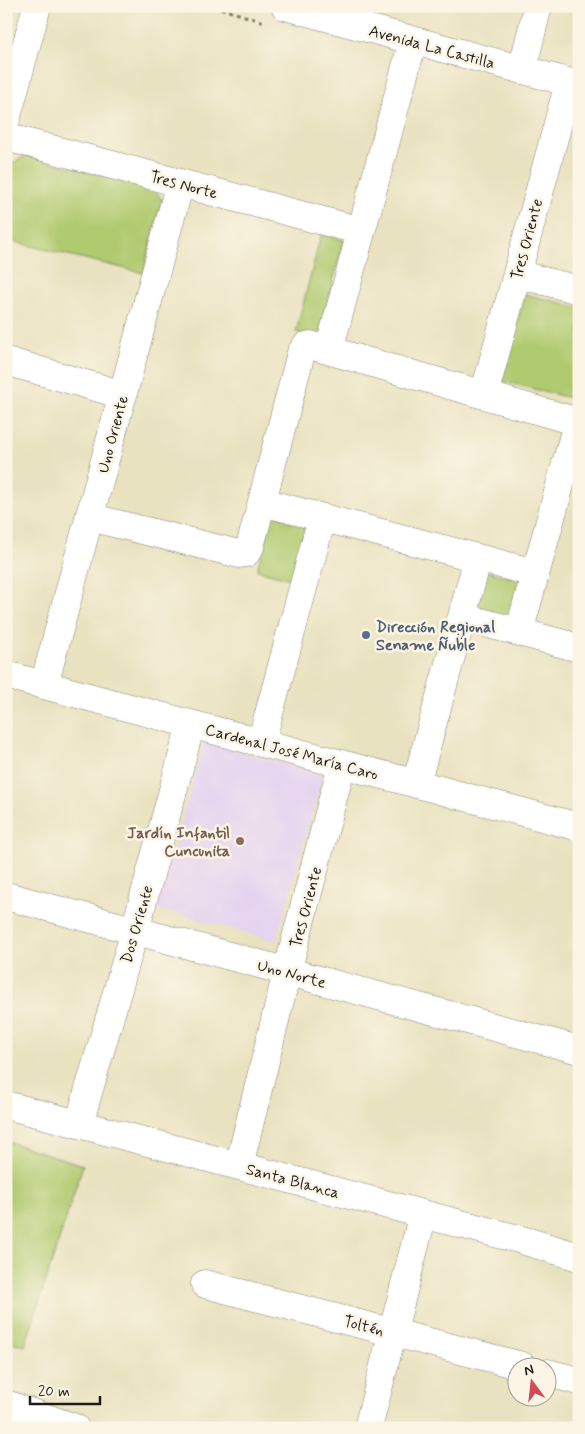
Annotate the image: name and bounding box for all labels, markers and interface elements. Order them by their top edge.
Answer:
street label: Avenida La Castilla [366,21,497,74]
street label: Tres Norte [147,166,220,205]
street label: Tres Oriente [507,197,548,282]
street label: Uno Oriente [93,393,134,476]
place label: Dirección Regional Sename Ñuble [376,617,495,656]
marker: Dirección Regional Sename Ñuble [360,629,372,641]
street label: Cardenal José María Caro [203,719,381,786]
place label: Jardín Infantil Cuncunita [127,823,230,862]
marker: Jardín Infantil Cuncunita [234,835,246,847]
street label: Tres Oriente [286,865,327,950]
street label: Dos Oriente [116,883,159,966]
street label: Uno Norte [255,955,328,994]
street label: Santa Blanca [244,1159,342,1204]
street label: Toltén [341,1311,386,1342]
north arrow [508,1356,558,1406]
text: N [522,1361,536,1380]
scale bar [30,1374,100,1406]
text: 20 m [38,1382,70,1402]

